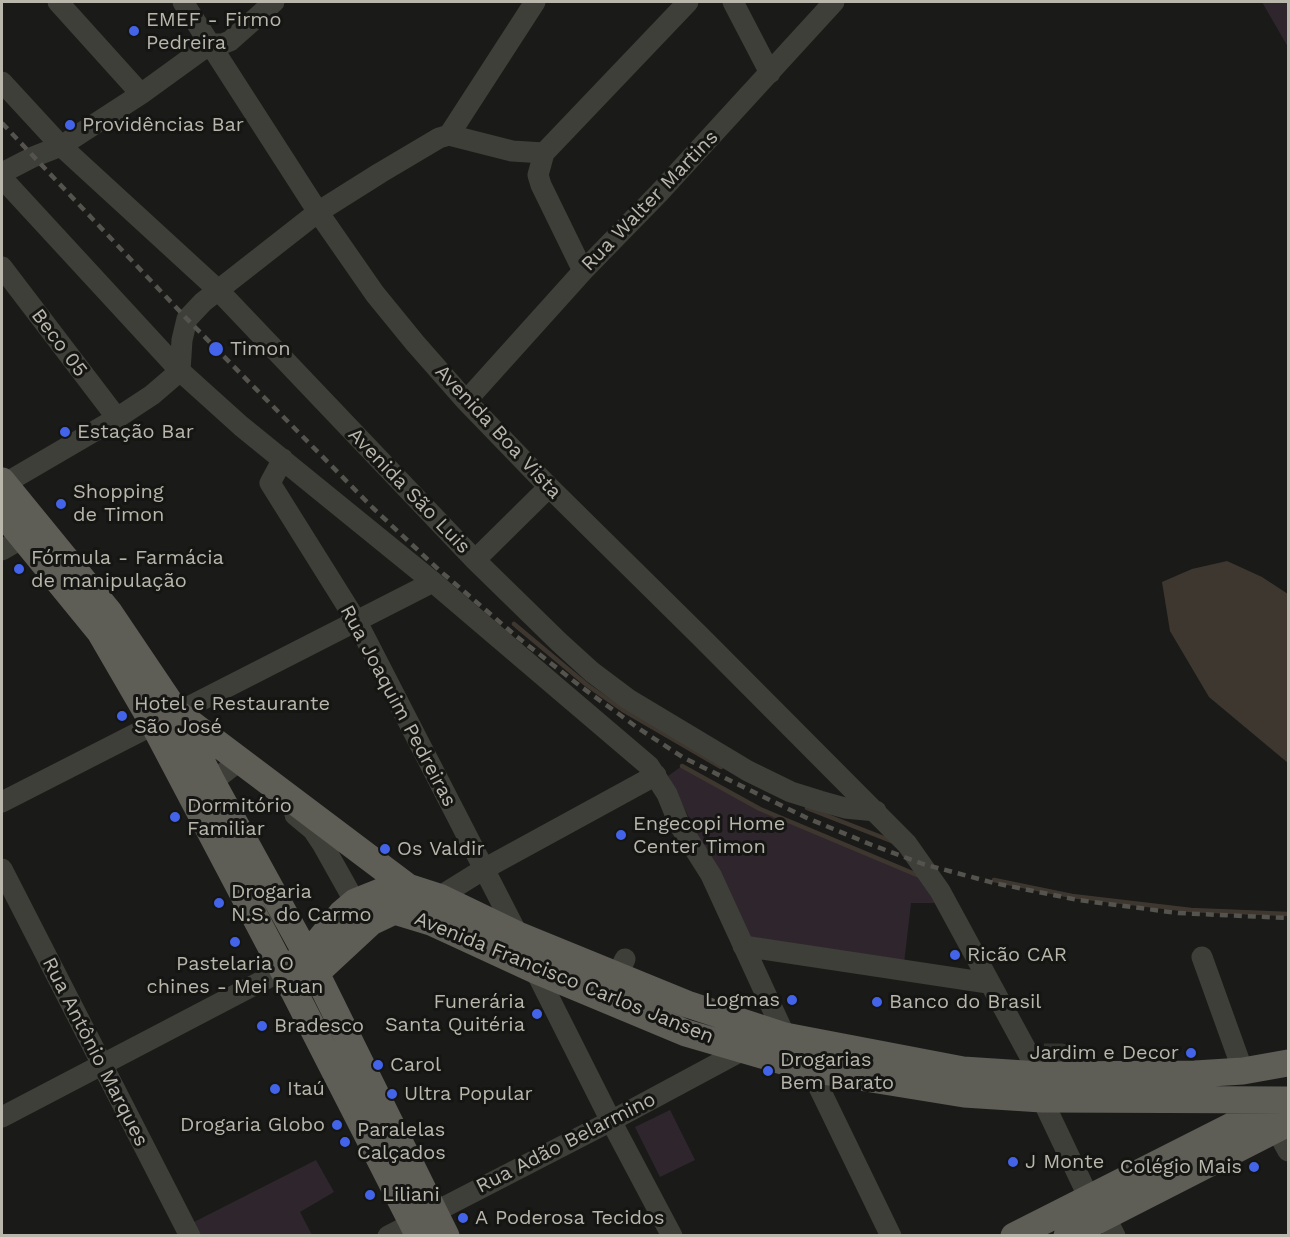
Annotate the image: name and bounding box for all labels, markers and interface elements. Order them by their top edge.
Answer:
place label: EMEF - Firmo Pedreira [146,8,281,55]
marker: EMEF - Firmo Pedreira [127,24,141,38]
place label: Providências Bar [82,113,244,137]
marker: Providências Bar [63,118,77,132]
street label: Rua Walter Martins [577,126,723,276]
street label: Beco 05 [26,304,92,382]
place label: Timon [230,337,291,361]
marker: Timon [207,340,225,358]
street label: Avenida Boa Vista [430,360,566,504]
place label: Estação Bar [77,420,194,444]
street label: Avenida São Luis [343,423,475,559]
marker: Estação Bar [58,425,72,439]
place label: Shopping de Timon [73,480,164,527]
marker: Shopping de Timon [54,497,68,511]
place label: Fórmula - Farmácia de manipulação [31,546,224,593]
marker: Fórmula - Farmácia de manipulação [12,562,26,576]
street label: Rua Joaquim Pedreiras [335,601,461,811]
place label: Hotel e Restaurante São José [134,692,330,739]
marker: Hotel e Restaurante São José [115,709,129,723]
place label: Dormitório Familiar [187,794,292,841]
marker: Dormitório Familiar [168,810,182,824]
place label: Engecopi Home Center Timon [633,812,785,859]
marker: Engecopi Home Center Timon [614,828,628,842]
place label: Os Valdir [397,837,485,861]
marker: Os Valdir [378,842,392,856]
place label: Drogaria N.S. do Carmo [231,880,372,927]
marker: Drogaria N.S. do Carmo [212,896,226,910]
street label: Avenida Francisco Carlos Jansen [411,907,717,1049]
marker: Pastelaria O chines - Mei Ruan [228,935,242,949]
place label: Ricão CAR [967,943,1067,967]
marker: Ricão CAR [948,948,962,962]
place label: Pastelaria O chines - Mei Ruan [147,952,323,999]
street label: Rua Antônio Marques [37,953,153,1151]
place label: Logmas [705,988,780,1012]
place label: Funerária Santa Quitéria [385,990,525,1037]
place label: Banco do Brasil [889,990,1041,1014]
marker: Logmas [785,993,799,1007]
marker: Banco do Brasil [870,995,884,1009]
marker: Funerária Santa Quitéria [530,1007,544,1021]
place label: Bradesco [274,1014,364,1038]
marker: Bradesco [255,1019,269,1033]
place label: Jardim e Decor [1029,1041,1179,1065]
marker: Jardim e Decor [1184,1046,1198,1060]
place label: Drogarias Bem Barato [780,1048,894,1095]
place label: Carol [390,1053,441,1077]
marker: Carol [371,1058,385,1072]
marker: Drogarias Bem Barato [761,1064,775,1078]
place label: Itaú [287,1077,325,1101]
marker: Itaú [268,1082,282,1096]
place label: Ultra Popular [404,1082,533,1106]
marker: Ultra Popular [385,1087,399,1101]
street label: Rua Adão Belarmino [472,1087,660,1199]
place label: Drogaria Globo [180,1113,325,1137]
marker: Drogaria Globo [330,1118,344,1132]
place label: Paralelas Calçados [357,1118,446,1165]
marker: Paralelas Calçados [338,1135,352,1149]
place label: J Monte [1025,1150,1104,1174]
marker: J Monte [1006,1155,1020,1169]
place label: Colégio Mais [1120,1155,1242,1179]
marker: Colégio Mais [1247,1160,1261,1174]
place label: Liliani [382,1183,440,1207]
marker: Liliani [363,1188,377,1202]
place label: A Poderosa Tecidos [475,1206,665,1230]
marker: A Poderosa Tecidos [456,1211,470,1225]

